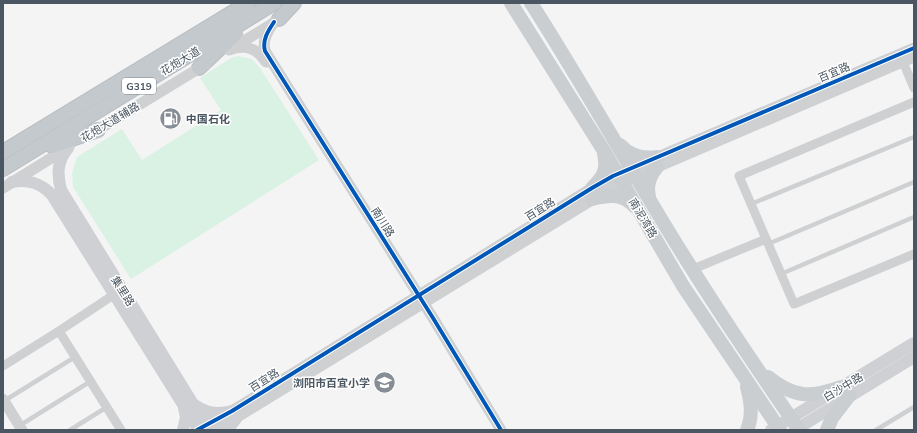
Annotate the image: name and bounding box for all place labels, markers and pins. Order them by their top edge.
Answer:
fuel station icon: 中国石化 [158,106,184,132]
place label: 中国石化 [186,112,230,126]
school or university icon: 浏阳市百宜小学 [372,370,398,396]
place label: 浏阳市百宜小学 [293,376,370,390]

